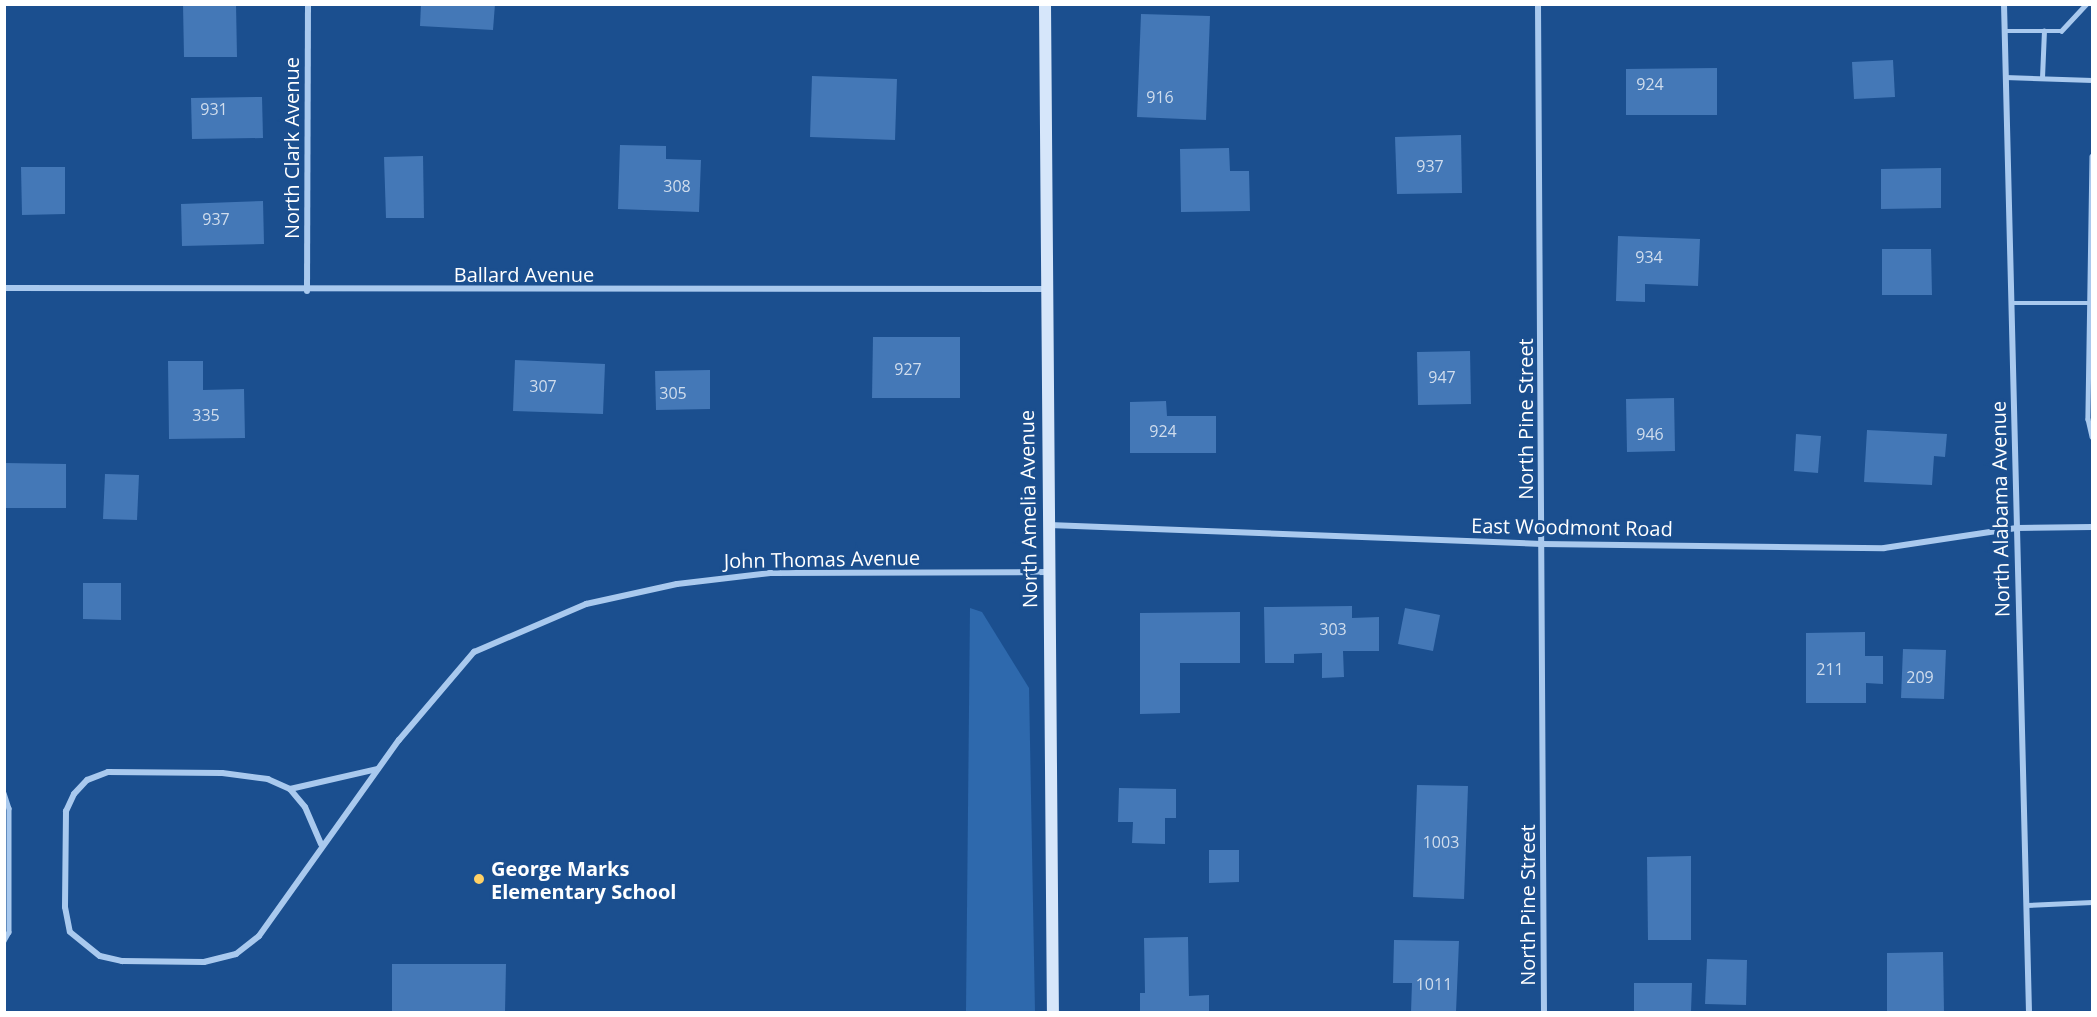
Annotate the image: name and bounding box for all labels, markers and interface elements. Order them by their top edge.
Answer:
street label: North Clark Avenue [279,57,303,239]
house number: 924 [1636,74,1664,94]
house number: 916 [1146,87,1174,107]
house number: 931 [200,99,228,119]
house number: 937 [1416,156,1444,176]
house number: 308 [663,176,691,196]
house number: 937 [202,209,230,229]
house number: 934 [1635,247,1663,267]
street label: Ballard Avenue [454,262,594,286]
street label: North Pine Street [1513,338,1537,500]
house number: 927 [894,359,922,379]
house number: 947 [1428,367,1456,387]
house number: 307 [529,376,557,396]
house number: 305 [659,383,687,403]
street label: North Alabama Avenue [1986,401,2014,617]
house number: 335 [192,405,220,425]
street label: North Amelia Avenue [1014,410,1042,608]
house number: 924 [1149,421,1177,441]
house number: 946 [1636,424,1664,444]
street label: East Woodmont Road [1471,513,1673,541]
street label: John Thomas Avenue [724,545,920,573]
house number: 303 [1319,619,1347,639]
house number: 211 [1816,659,1844,679]
house number: 209 [1906,667,1934,687]
street label: North Pine Street [1515,824,1539,986]
house number: 1003 [1423,832,1459,852]
place label: George Marks Elementary School [491,856,676,903]
marker: George Marks Elementary School [472,872,486,886]
house number: 1011 [1416,974,1452,994]

